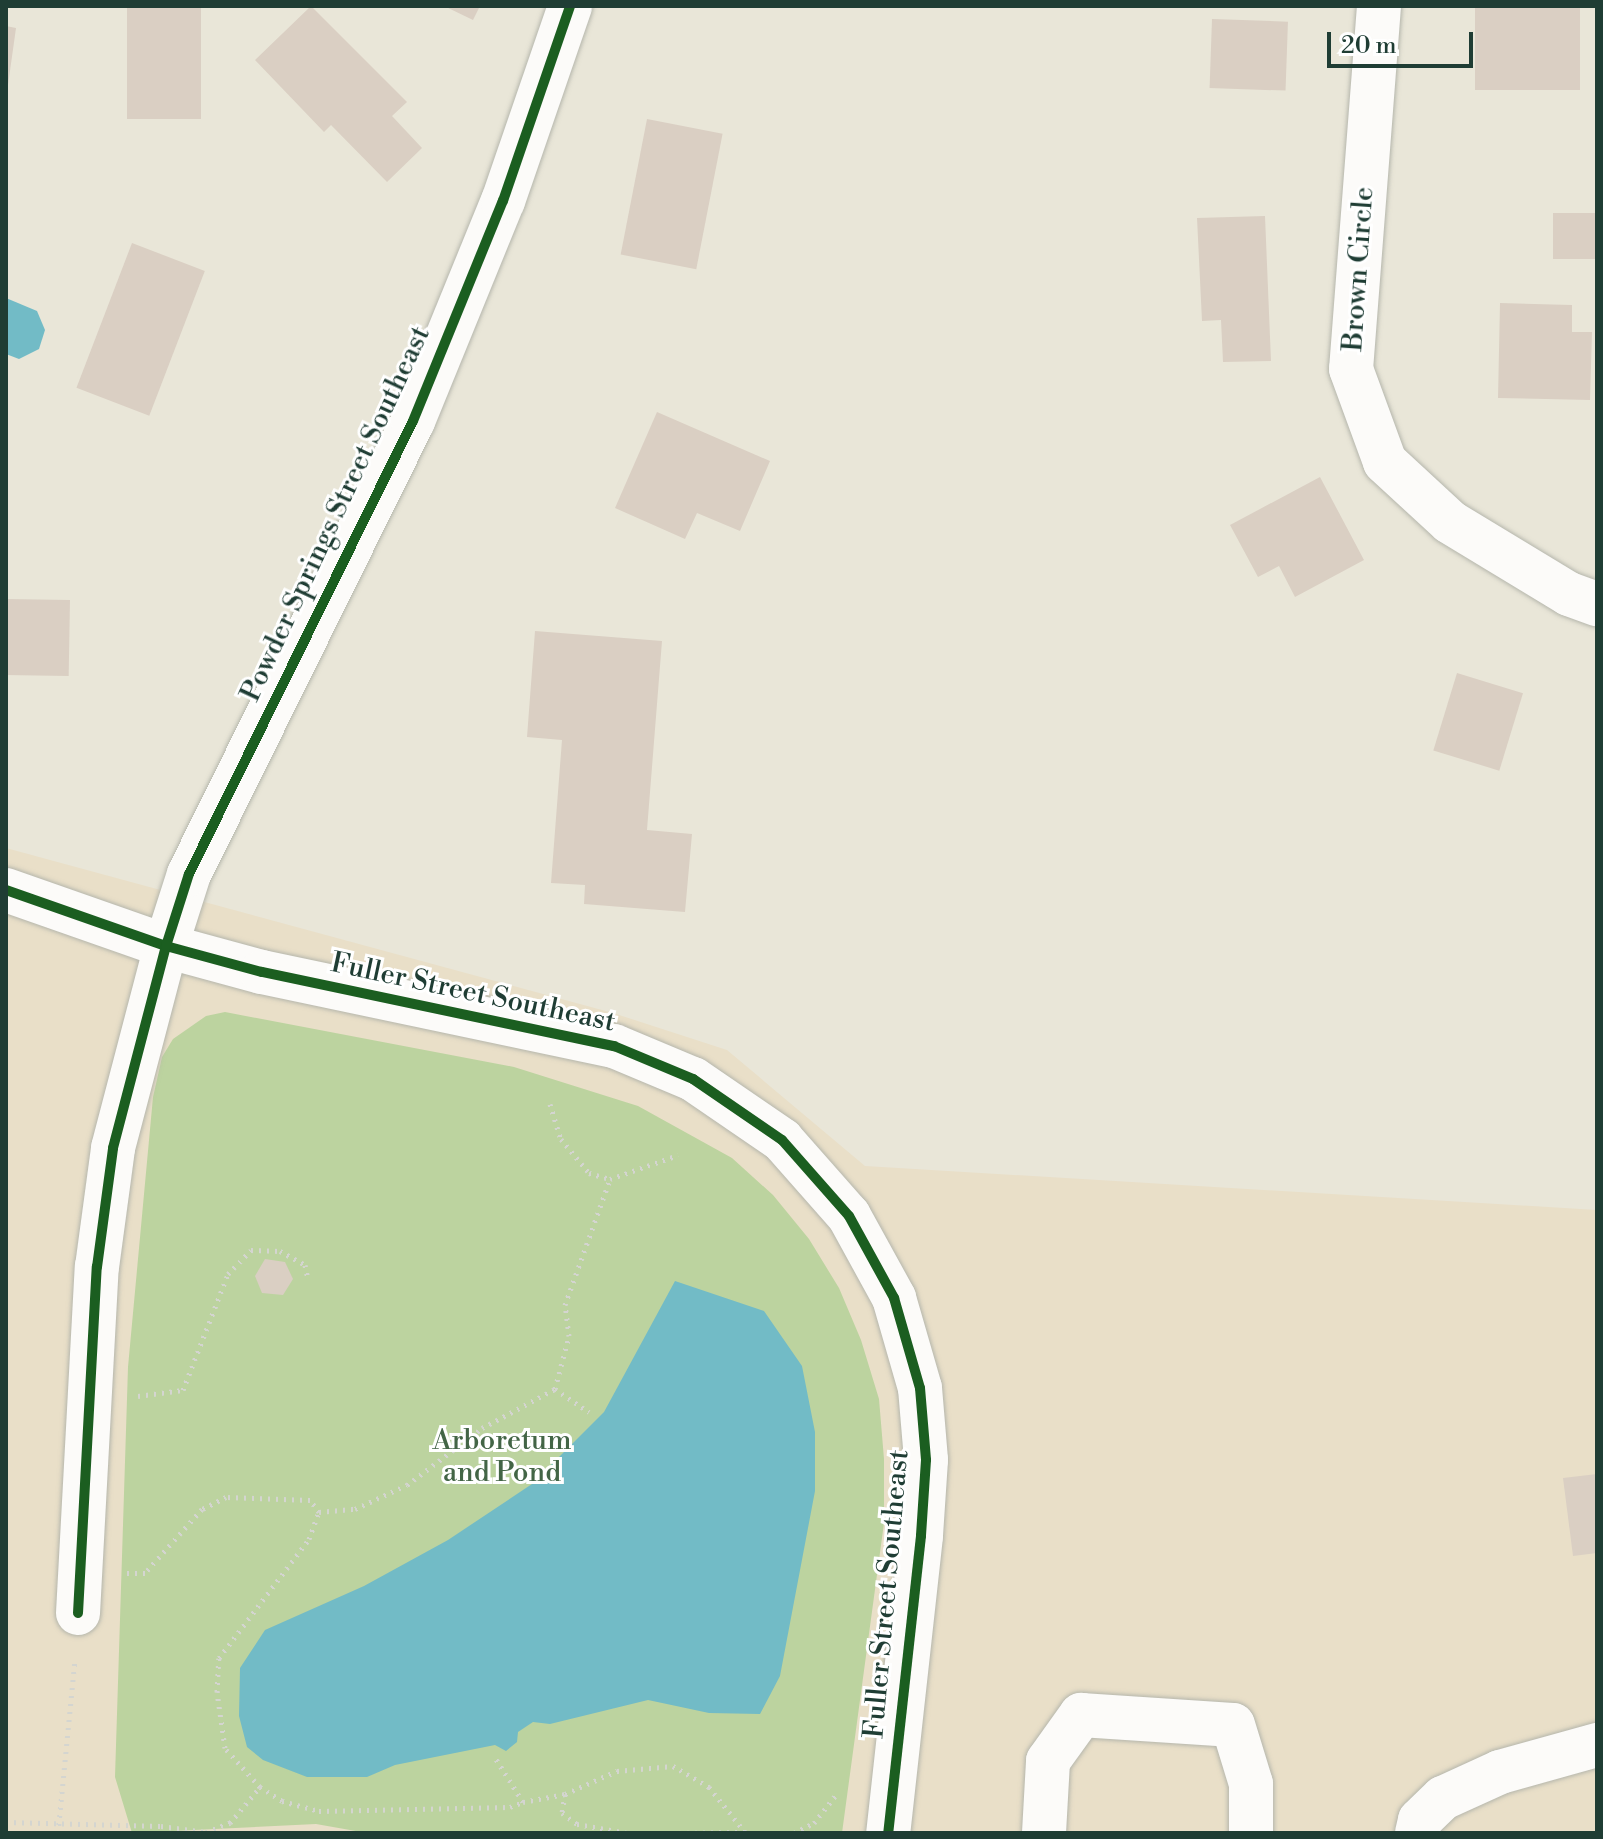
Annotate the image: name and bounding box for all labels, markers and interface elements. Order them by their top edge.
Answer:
scale bar [1331,16,1477,66]
text: 20 m [1341,31,1397,61]
street label: Brown Circle [1336,186,1382,352]
street label: Powder Springs Street Southeast [234,321,438,707]
street label: Fuller Street Southeast [328,946,618,1040]
park label: Arboretum and Pond [432,1424,572,1490]
street label: Fuller Street Southeast [858,1448,916,1740]

